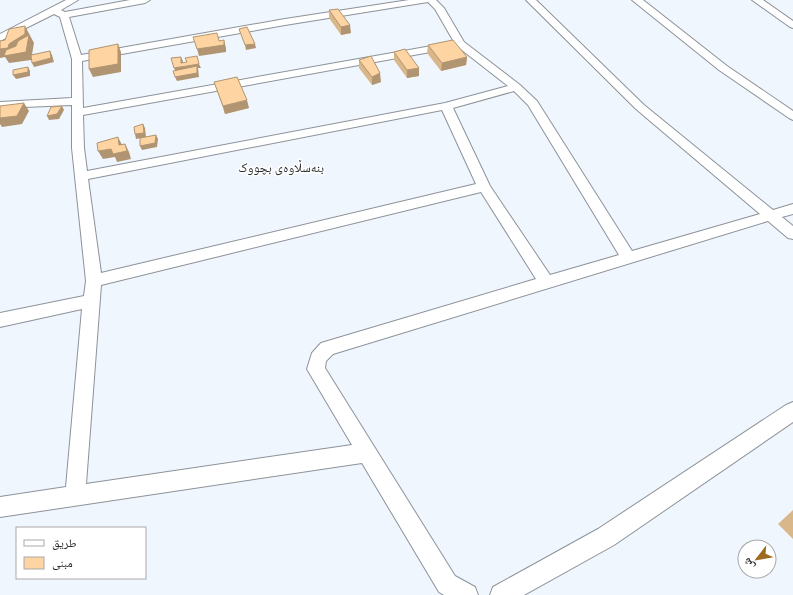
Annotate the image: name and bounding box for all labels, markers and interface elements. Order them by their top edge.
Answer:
district label: بنەسڵاوەی بچووک [238,159,324,176]
legend [16,527,146,579]
text: طريق [52,536,77,550]
north arrow [737,539,777,579]
text: ش [740,555,758,572]
text: مبنى [52,556,73,570]

